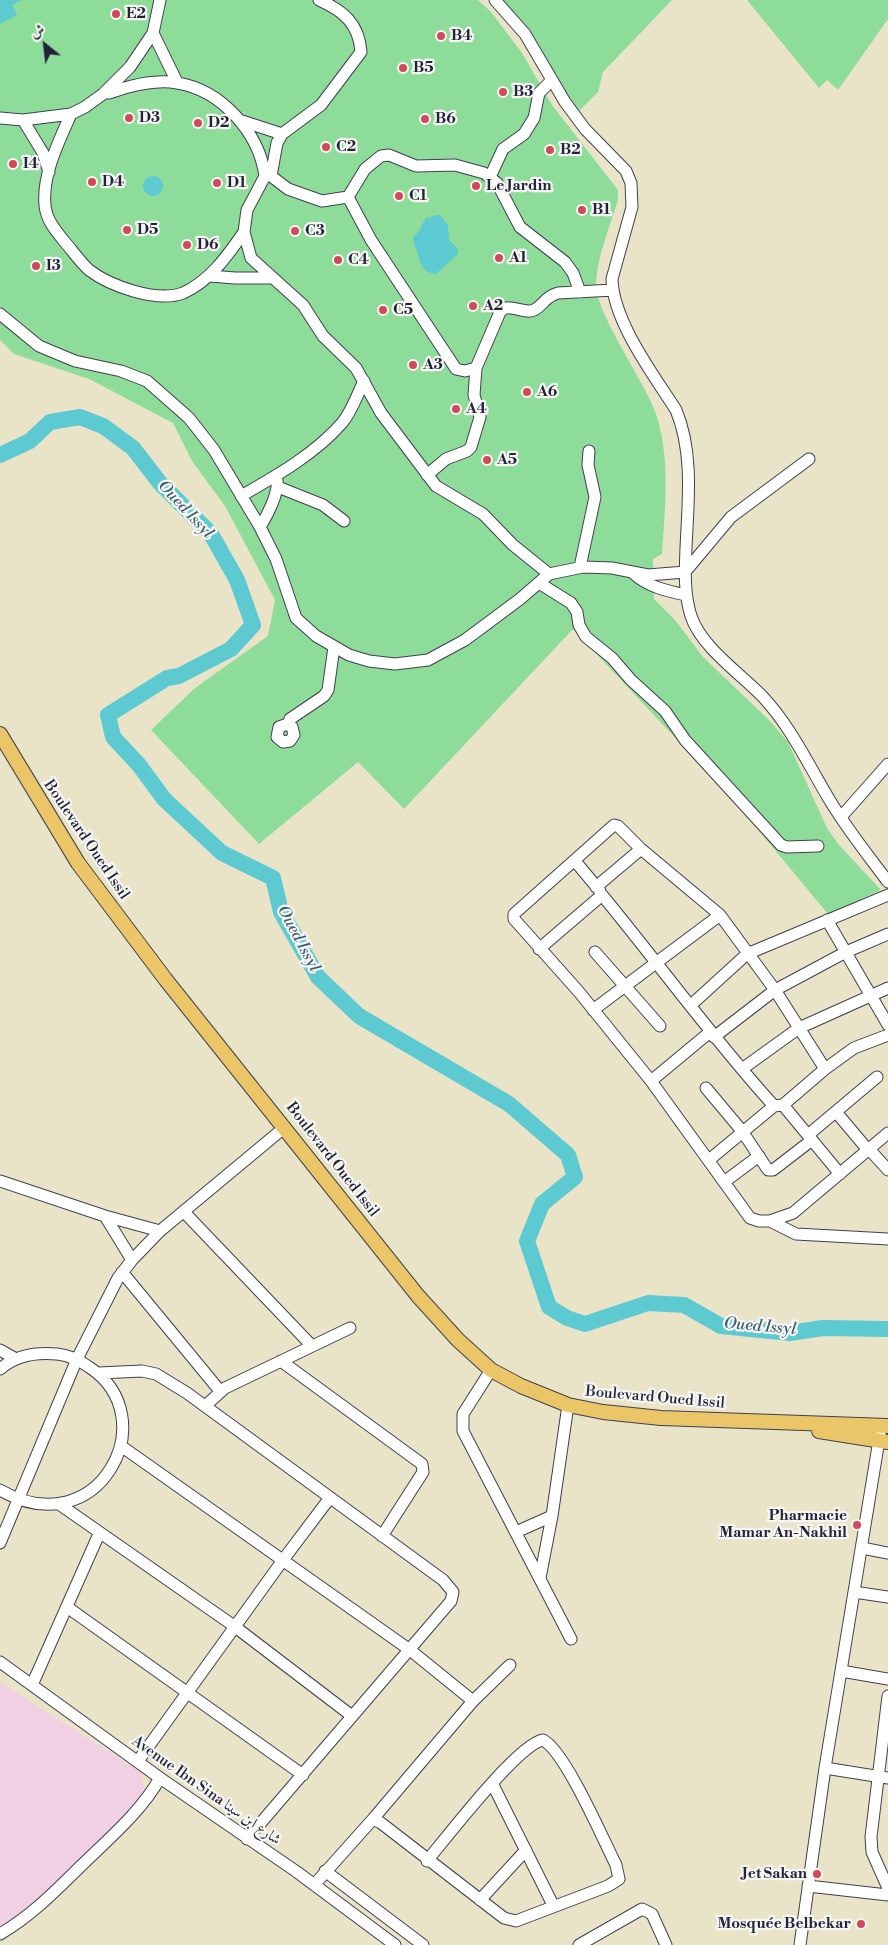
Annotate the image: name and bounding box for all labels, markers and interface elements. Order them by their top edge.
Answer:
place label: E2 [126,5,146,23]
marker: E2 [110,8,122,20]
north arrow [20,20,70,70]
text: ش [27,21,48,43]
place label: B4 [451,27,472,45]
marker: B4 [435,30,447,42]
place label: B5 [413,59,434,77]
marker: B5 [397,62,409,74]
place label: B3 [513,83,533,101]
marker: B3 [497,86,509,98]
place label: D3 [139,109,160,127]
place label: B6 [435,110,456,128]
marker: D3 [123,112,135,124]
marker: B6 [419,113,431,125]
place label: D2 [208,114,229,132]
marker: D2 [192,117,204,129]
place label: C2 [336,138,356,156]
marker: C2 [320,141,332,153]
place label: B2 [560,141,581,159]
marker: B2 [544,144,556,156]
place label: I4 [23,155,39,173]
marker: I4 [7,158,19,170]
place label: D4 [102,173,124,191]
place label: D1 [227,174,246,192]
marker: D4 [86,176,98,188]
marker: D1 [211,177,223,189]
place label: Le Jardin [486,177,552,195]
marker: Le Jardin [470,180,482,192]
place label: C1 [409,187,427,205]
marker: C1 [393,190,405,202]
place label: B1 [592,201,610,219]
marker: B1 [576,204,588,216]
place label: D5 [137,221,158,239]
place label: C3 [305,222,325,240]
marker: D5 [121,224,133,236]
marker: C3 [289,225,301,237]
place label: D6 [197,236,218,254]
marker: D6 [181,239,193,251]
place label: A1 [509,249,527,267]
place label: C4 [348,251,369,269]
marker: A1 [493,252,505,264]
marker: C4 [332,254,344,266]
place label: I3 [46,257,61,275]
marker: I3 [30,260,42,272]
place label: A2 [483,297,503,315]
marker: A2 [467,300,479,312]
place label: C5 [393,301,413,319]
marker: C5 [377,304,389,316]
place label: A3 [423,356,443,374]
marker: A3 [407,359,419,371]
place label: A6 [537,383,557,401]
marker: A6 [521,386,533,398]
place label: A4 [466,400,487,418]
marker: A4 [450,403,462,415]
place label: A5 [497,451,517,469]
marker: A5 [481,454,493,466]
water label: Oued Issyl [153,477,217,543]
street label: Boulevard Oued Issil [39,777,133,903]
water label: Oued Issyl [272,902,324,976]
street label: Boulevard Oued Issil [282,1099,382,1221]
water label: Oued Issyl [723,1314,797,1340]
street label: Boulevard Oued Issil [584,1383,726,1413]
place label: Pharmacie Mamar An-Nakhil [719,1507,847,1542]
marker: Pharmacie Mamar An-Nakhil [851,1519,863,1531]
street label: Avenue Ibn Sina شارع ابن سينا [128,1733,284,1849]
place label: Jet Sakan [742,1865,807,1883]
marker: Jet Sakan [811,1868,823,1880]
place label: Mosquée Belbekar [717,1915,851,1933]
marker: Mosquée Belbekar [855,1918,867,1930]

